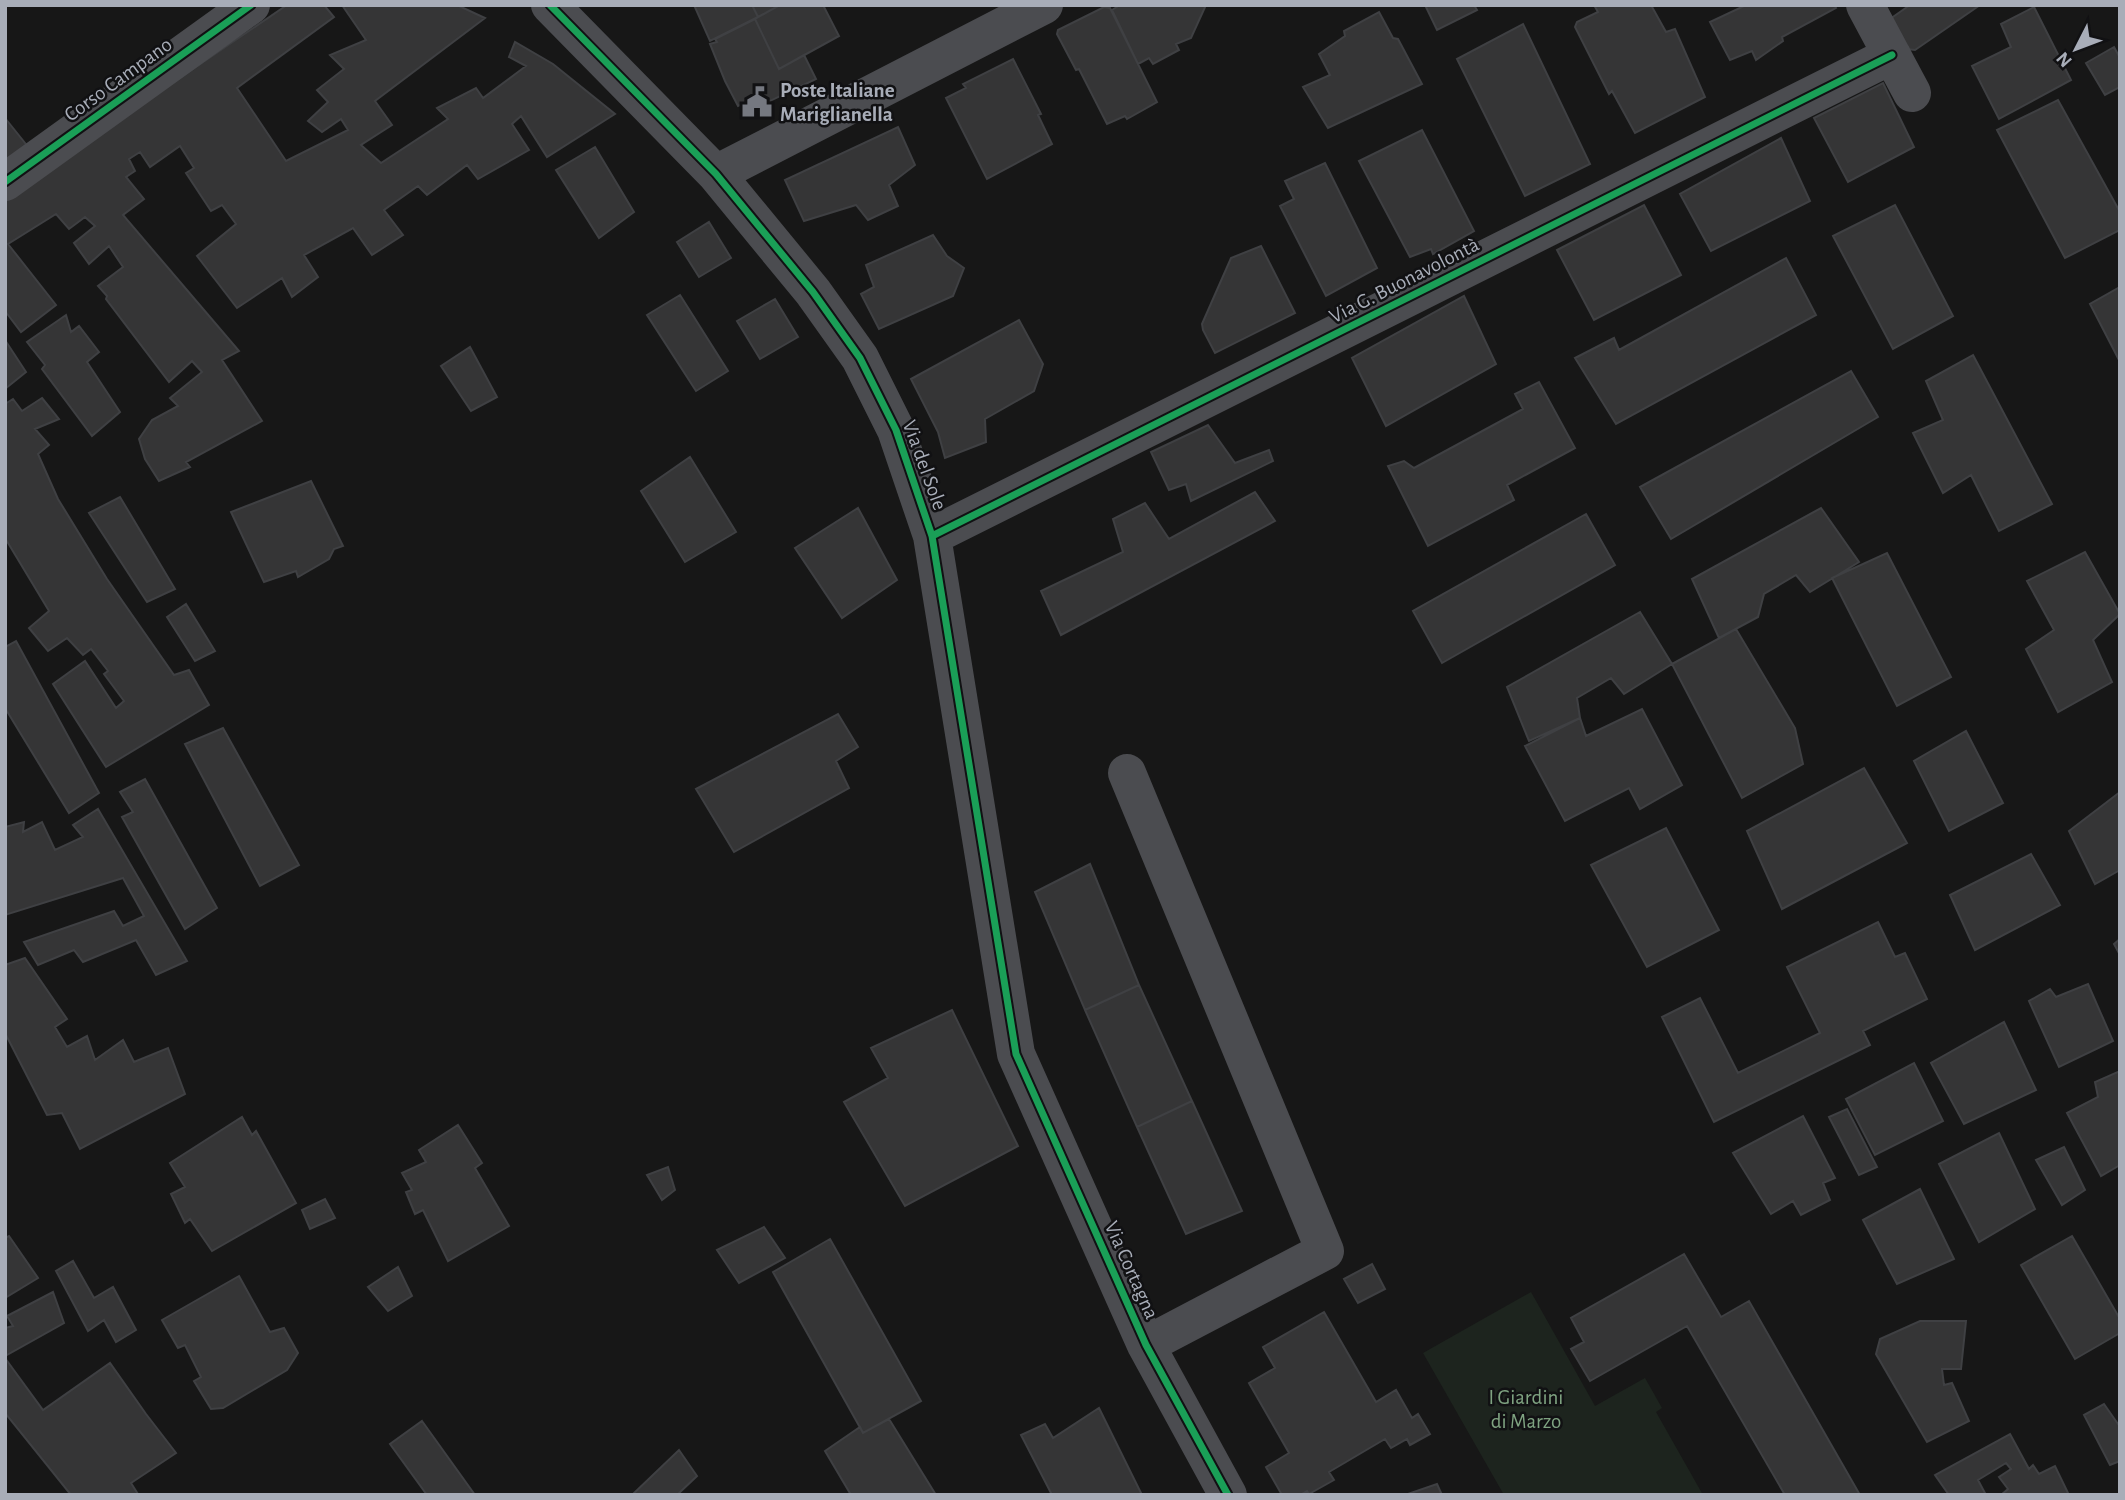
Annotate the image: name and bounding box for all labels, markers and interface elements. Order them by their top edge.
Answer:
north arrow [2041,14,2111,84]
street label: Corso Campano [61,33,176,125]
text: N [2053,48,2076,71]
place label: Poste Italiane Mariglianella [780,80,895,125]
public building icon: Poste Italiane Mariglianella [740,85,774,119]
street label: Via G. Buonavolontà [1326,234,1483,327]
street label: Via del Sole [899,417,950,513]
street label: Via Cortagna [1101,1218,1163,1323]
park label: I Giardini di Marzo [1489,1387,1563,1432]

